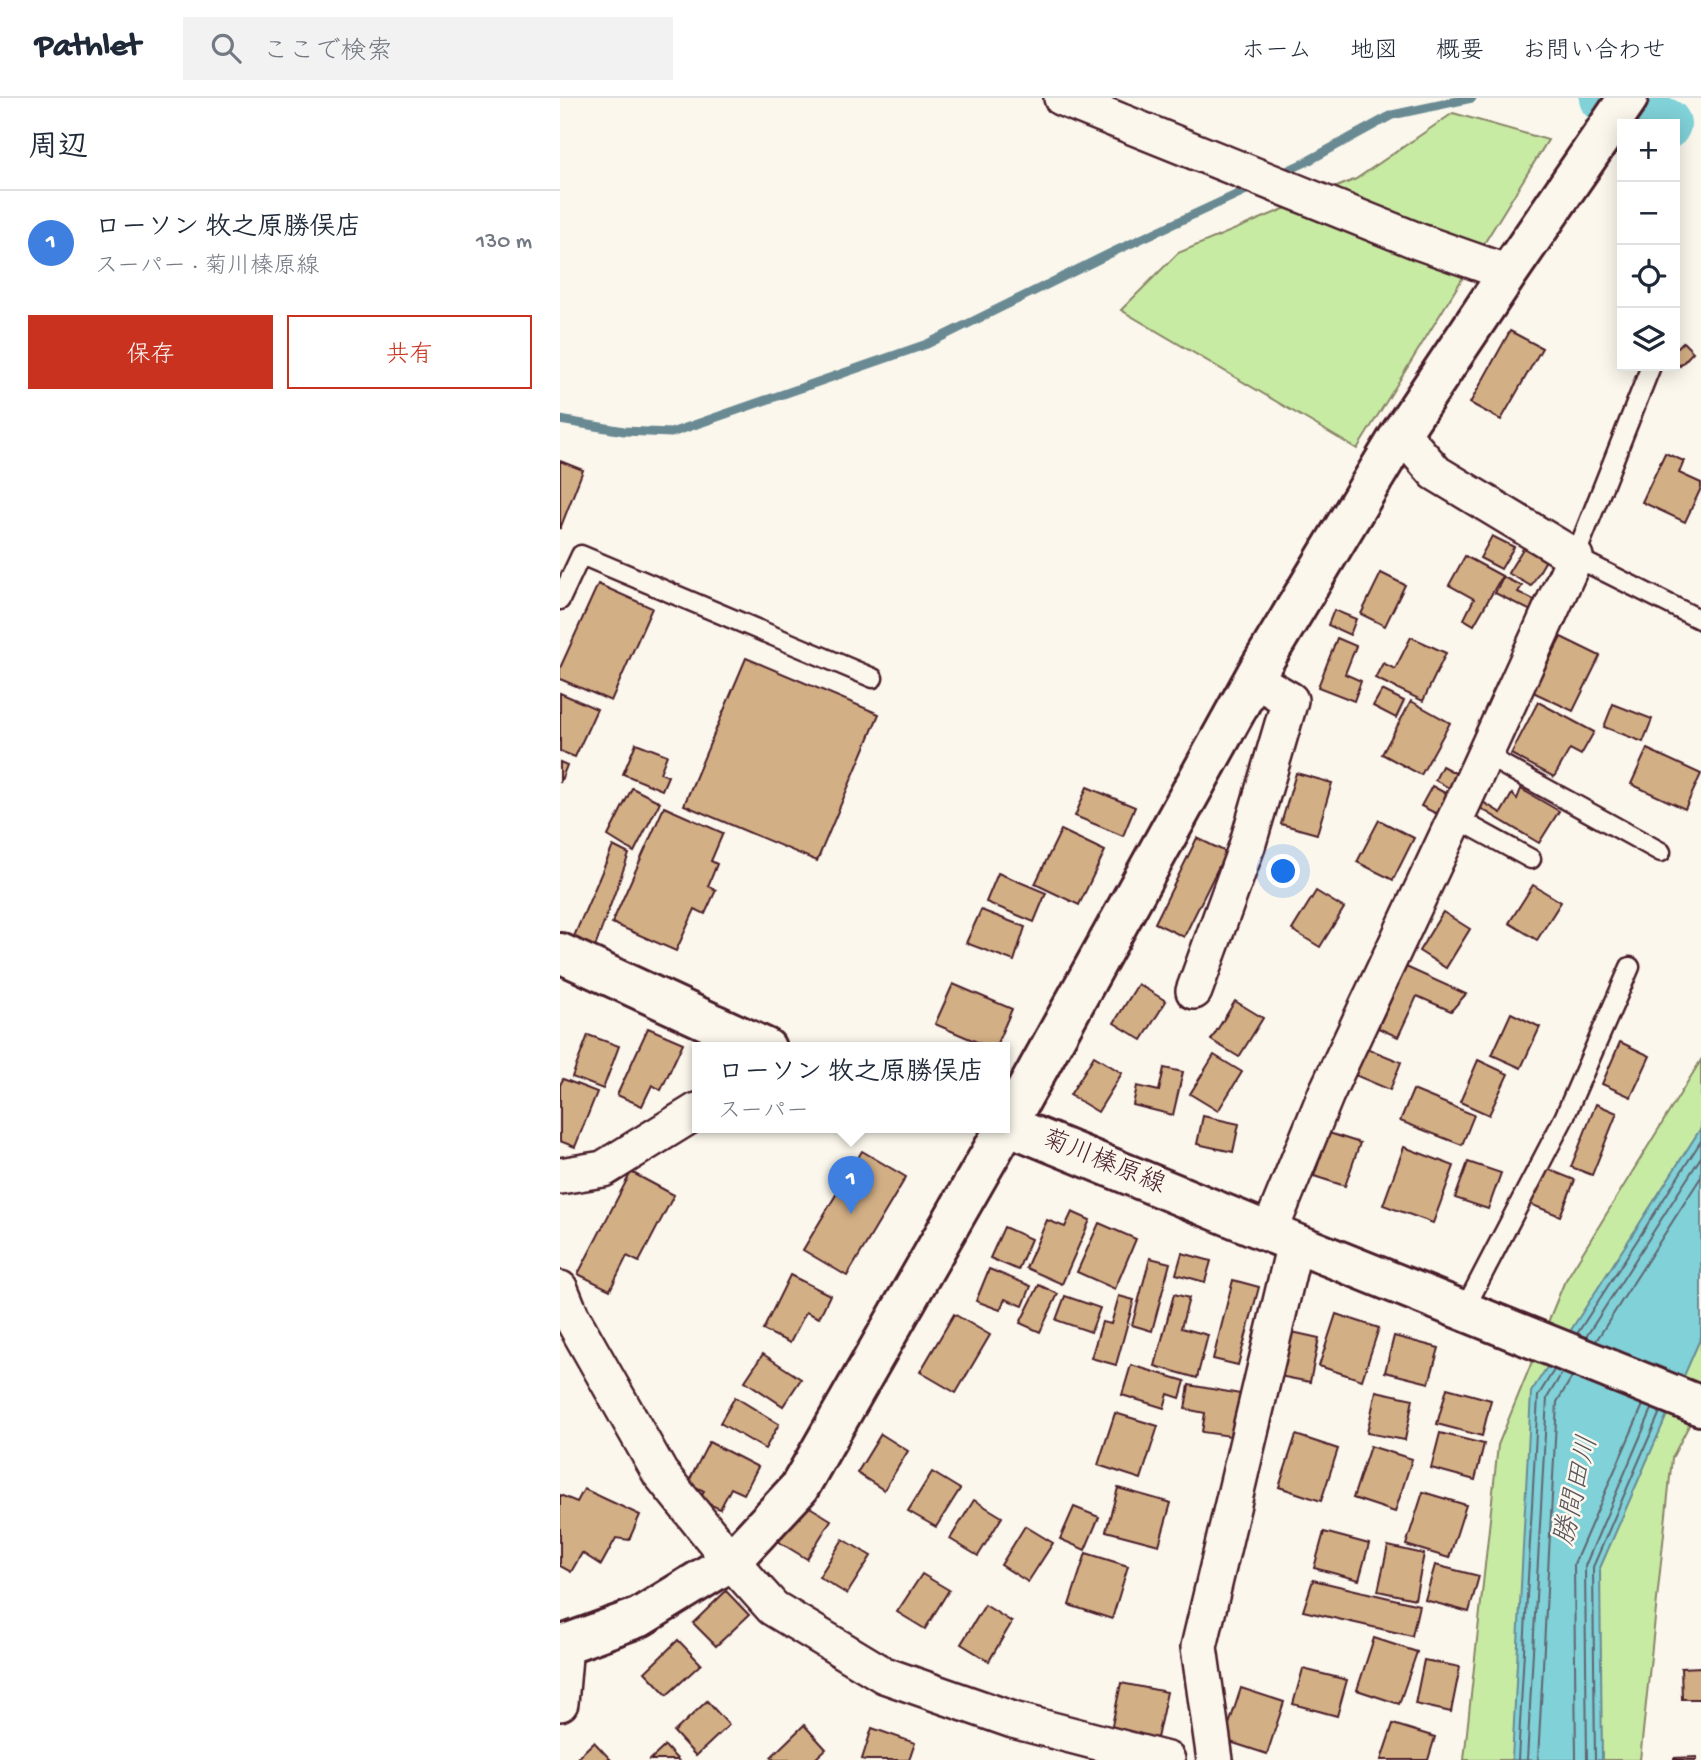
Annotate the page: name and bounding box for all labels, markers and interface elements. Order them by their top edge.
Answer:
search box [183,17,673,80]
text: Pathlet [35,29,141,67]
icon: search [207,29,245,67]
text: ここで検索 [263,38,393,69]
text: ホーム [1241,38,1312,67]
text: 地図 [1350,38,1398,67]
text: 概要 [1436,38,1484,67]
text: お問い合わせ [1522,38,1666,67]
map controls [1617,119,1680,371]
button: + [1617,119,1680,182]
text: 周辺 [28,132,88,167]
button: − [1617,182,1680,245]
text: ローソン 牧之原勝俣店 [95,214,361,245]
text: 1 [46,229,56,256]
text: 130 m [476,229,532,256]
button: locate [1617,245,1680,308]
text: スーパー · 菊川榛原線 [95,254,319,281]
button: layers [1617,308,1680,371]
button: 保存 [28,315,273,389]
button: 共有 [287,315,532,389]
your location [1266,854,1300,888]
popup [692,1042,1010,1133]
text: ローソン 牧之原勝俣店 [718,1059,984,1090]
text: スーパー [718,1099,809,1126]
street label: 菊川榛原線 [1037,1123,1170,1203]
pin: 1 [828,1156,874,1214]
water label: 勝間田川 [1548,1432,1607,1549]

